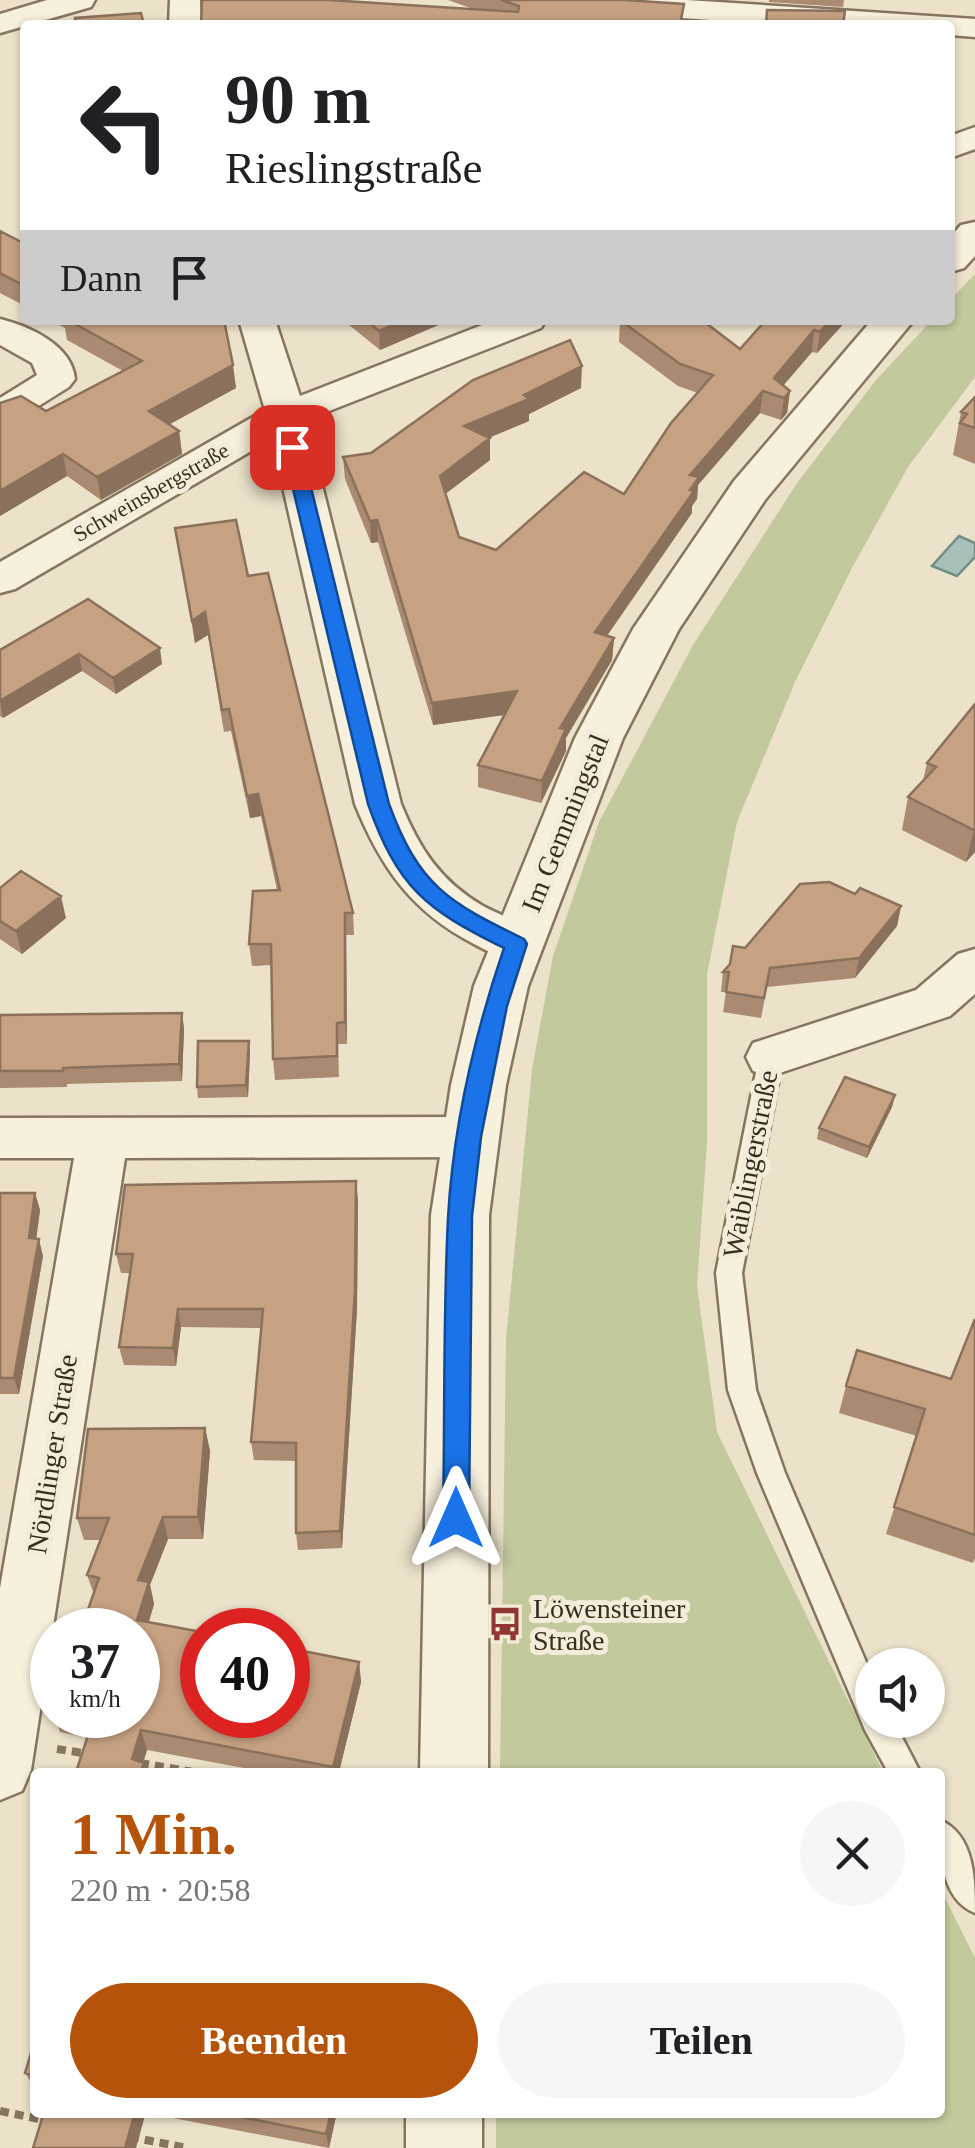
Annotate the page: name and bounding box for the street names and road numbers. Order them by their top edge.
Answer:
street label: Schweinsbergstraße [69,437,233,547]
street label: Im Gemmingstal [515,729,615,916]
street label: Waiblingerstraße [717,1068,783,1260]
street label: Nördlinger Straße [21,1352,83,1556]

